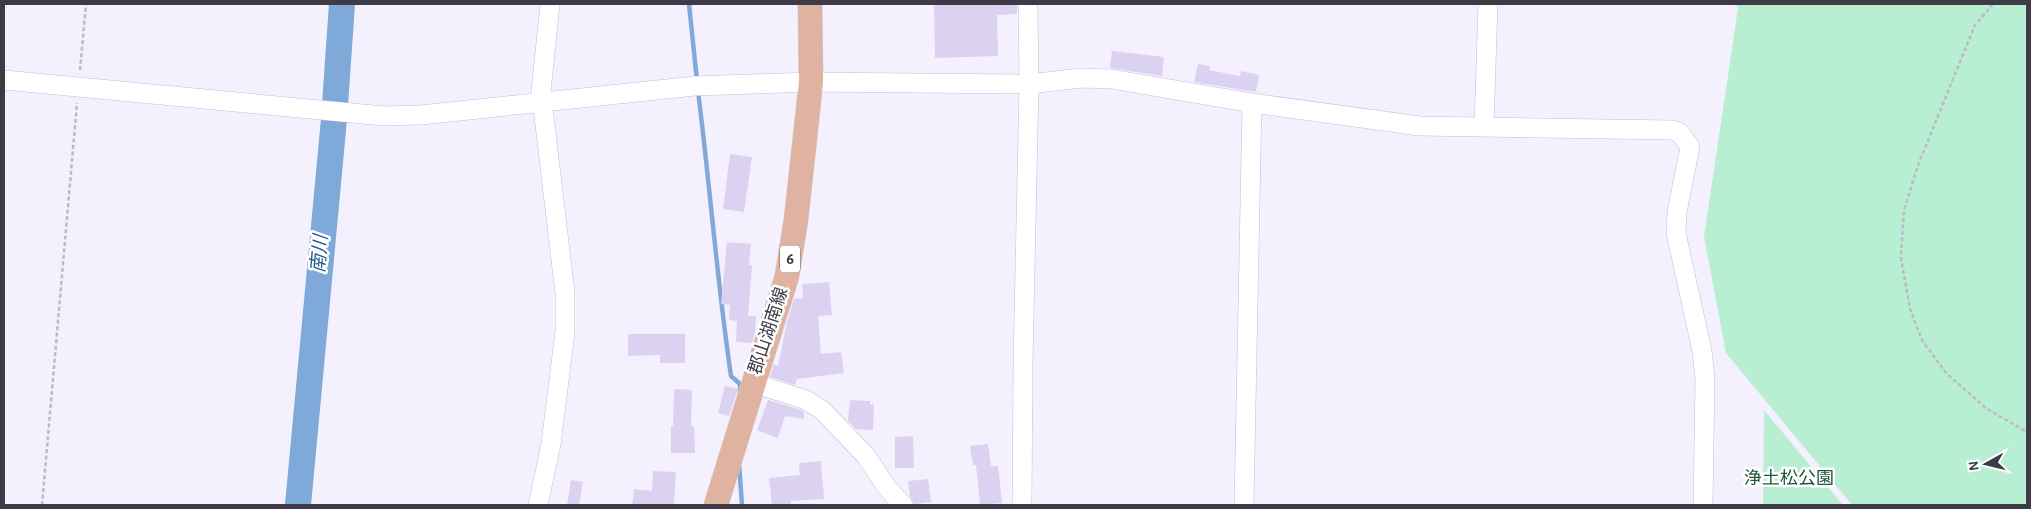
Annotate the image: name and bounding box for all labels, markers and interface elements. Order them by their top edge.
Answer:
water label: 南川 [308,232,331,274]
road number: 6 [780,245,800,272]
street label: 郡山湖南線 [745,285,791,377]
north arrow [1961,439,2011,489]
text: N [1967,460,1982,471]
park label: 浄土松公園 [1744,469,1834,488]

